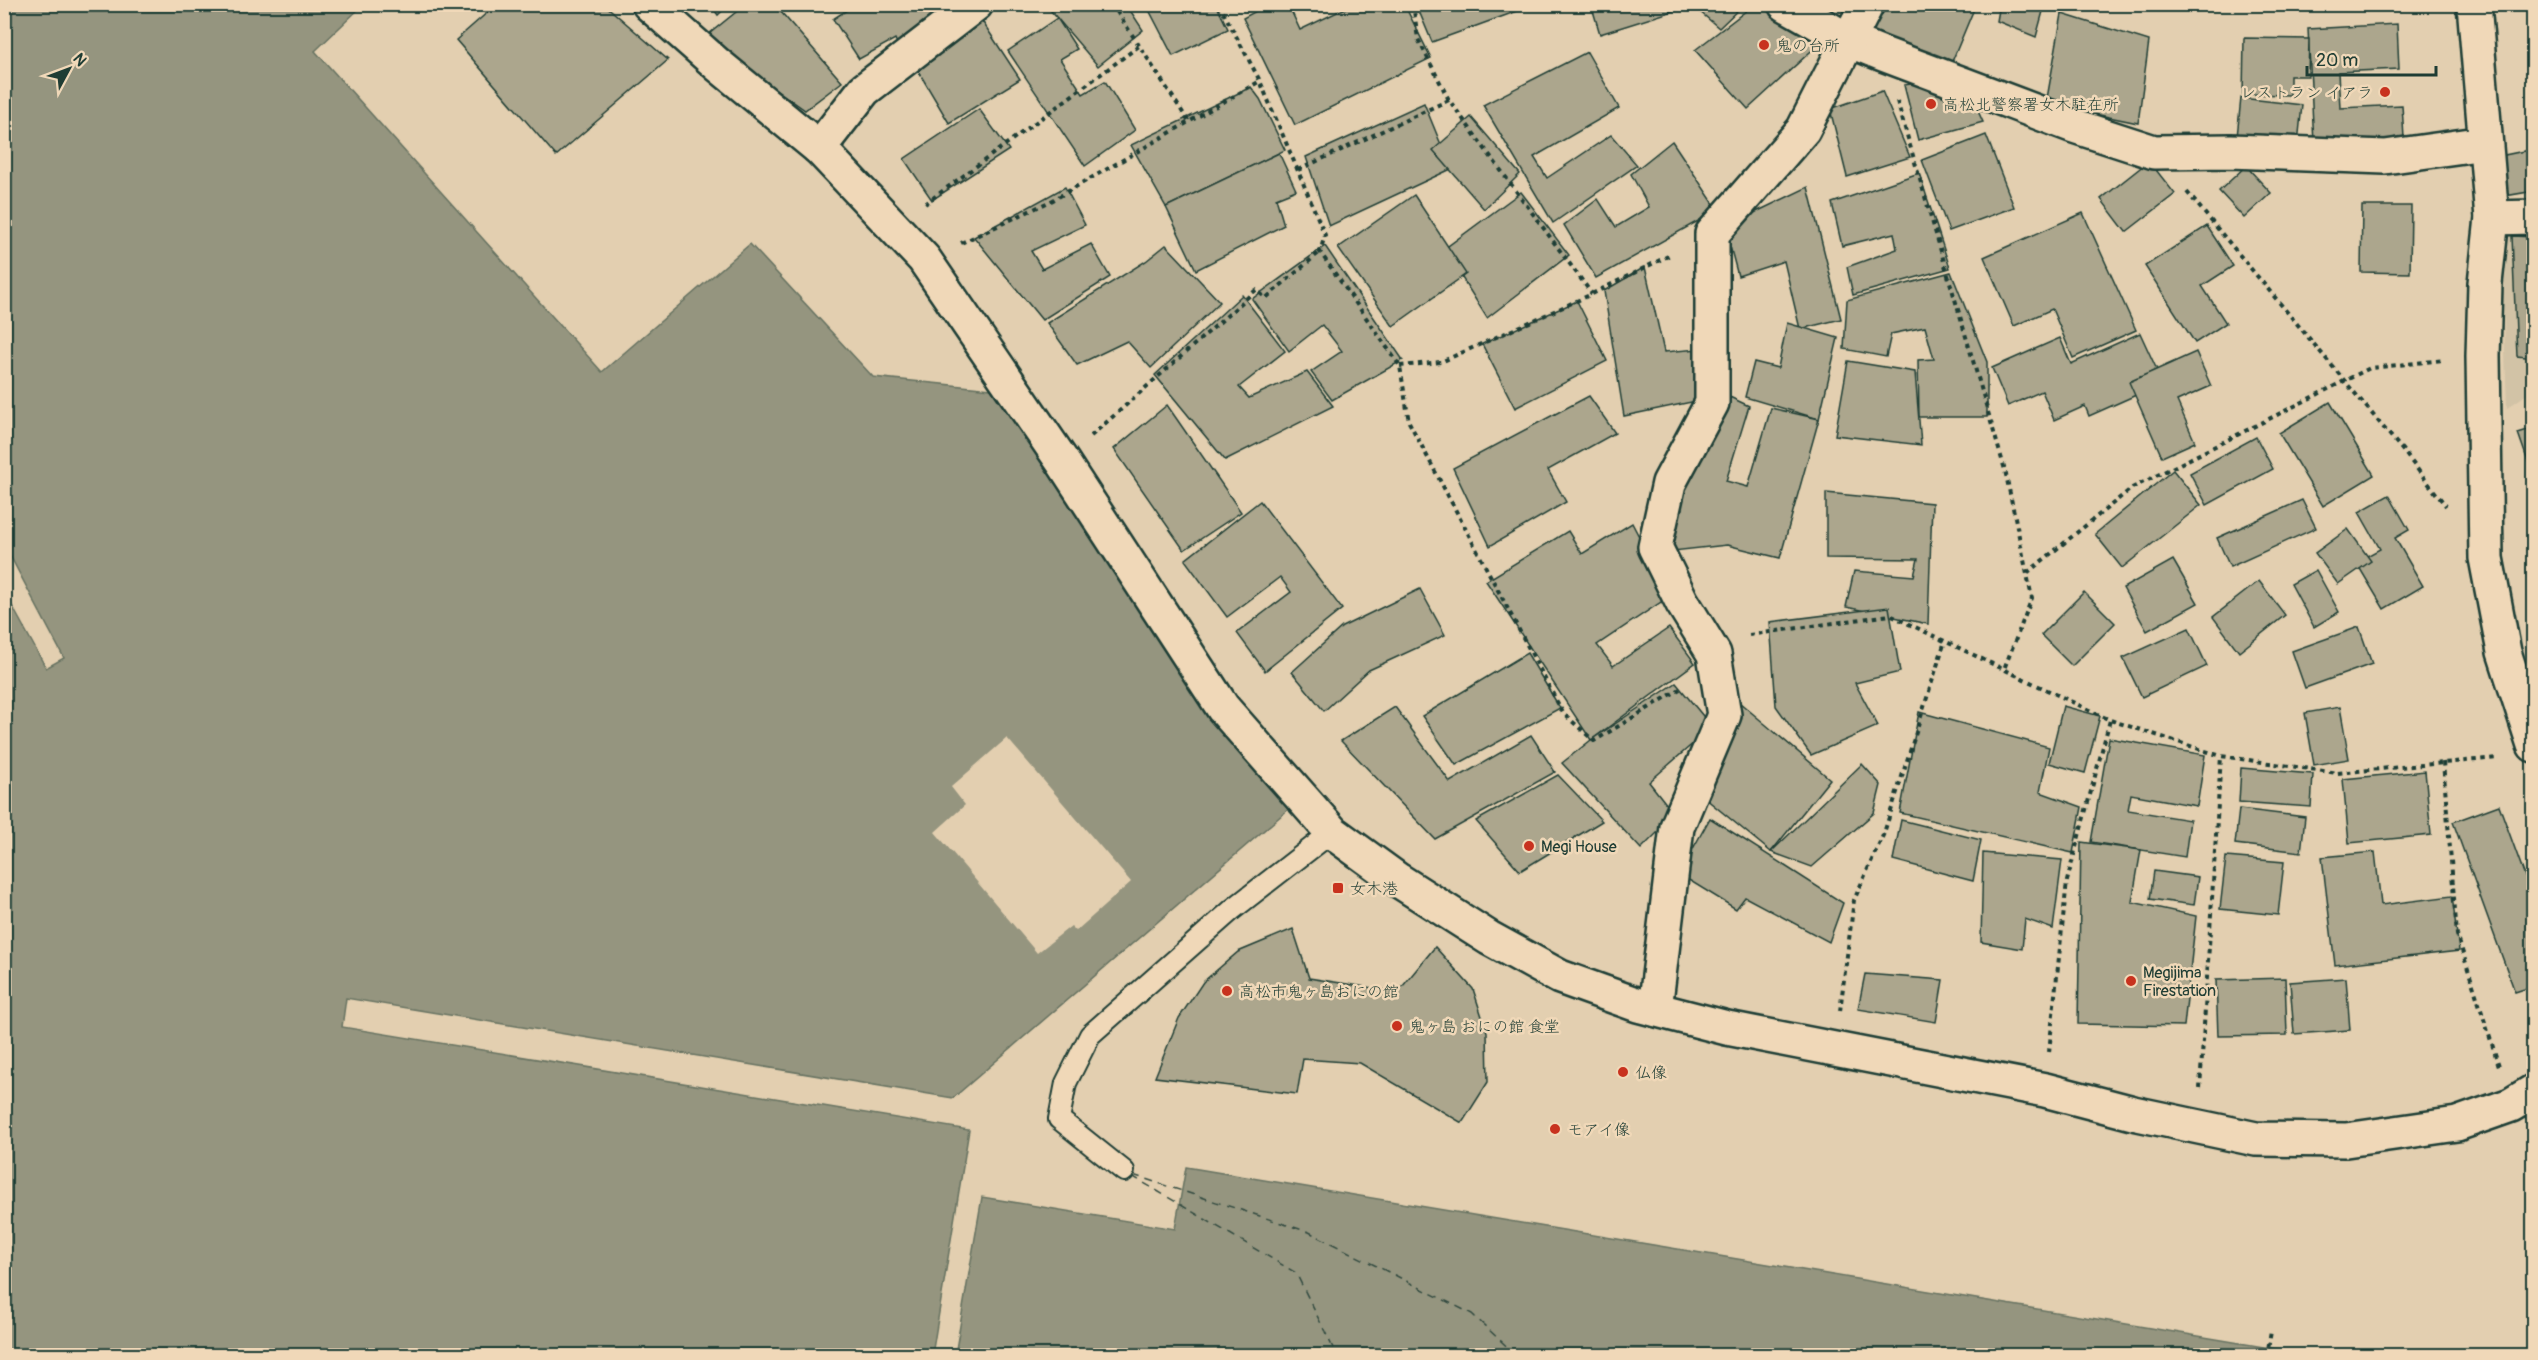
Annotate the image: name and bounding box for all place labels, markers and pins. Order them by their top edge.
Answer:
place label: 鬼の台所 [1776,36,1840,56]
marker: 鬼の台所 [1757,38,1771,52]
place label: レストラン イアラ [2240,83,2373,103]
marker: レストラン イアラ [2378,85,2392,99]
place label: 高松北警察署女木駐在所 [1943,95,2119,115]
marker: 高松北警察署女木駐在所 [1924,97,1938,111]
place label: Megi House [1541,837,1617,857]
marker: Megi House [1522,839,1536,853]
place label: 女木港 [1350,879,1398,899]
marker: 女木港 [1331,881,1345,895]
place label: Megijima Firestation [2143,963,2216,1001]
marker: Megijima Firestation [2124,974,2138,988]
place label: 高松市鬼ヶ島おにの館 [1239,982,1399,1002]
marker: 高松市鬼ヶ島おにの館 [1220,984,1234,998]
place label: 鬼ヶ島 おにの館 食堂 [1409,1017,1560,1037]
marker: 鬼ヶ島 おにの館 食堂 [1390,1019,1404,1033]
place label: 仏像 [1635,1063,1667,1083]
marker: 仏像 [1616,1065,1630,1079]
place label: モアイ像 [1567,1120,1630,1140]
marker: モアイ像 [1548,1122,1562,1136]

